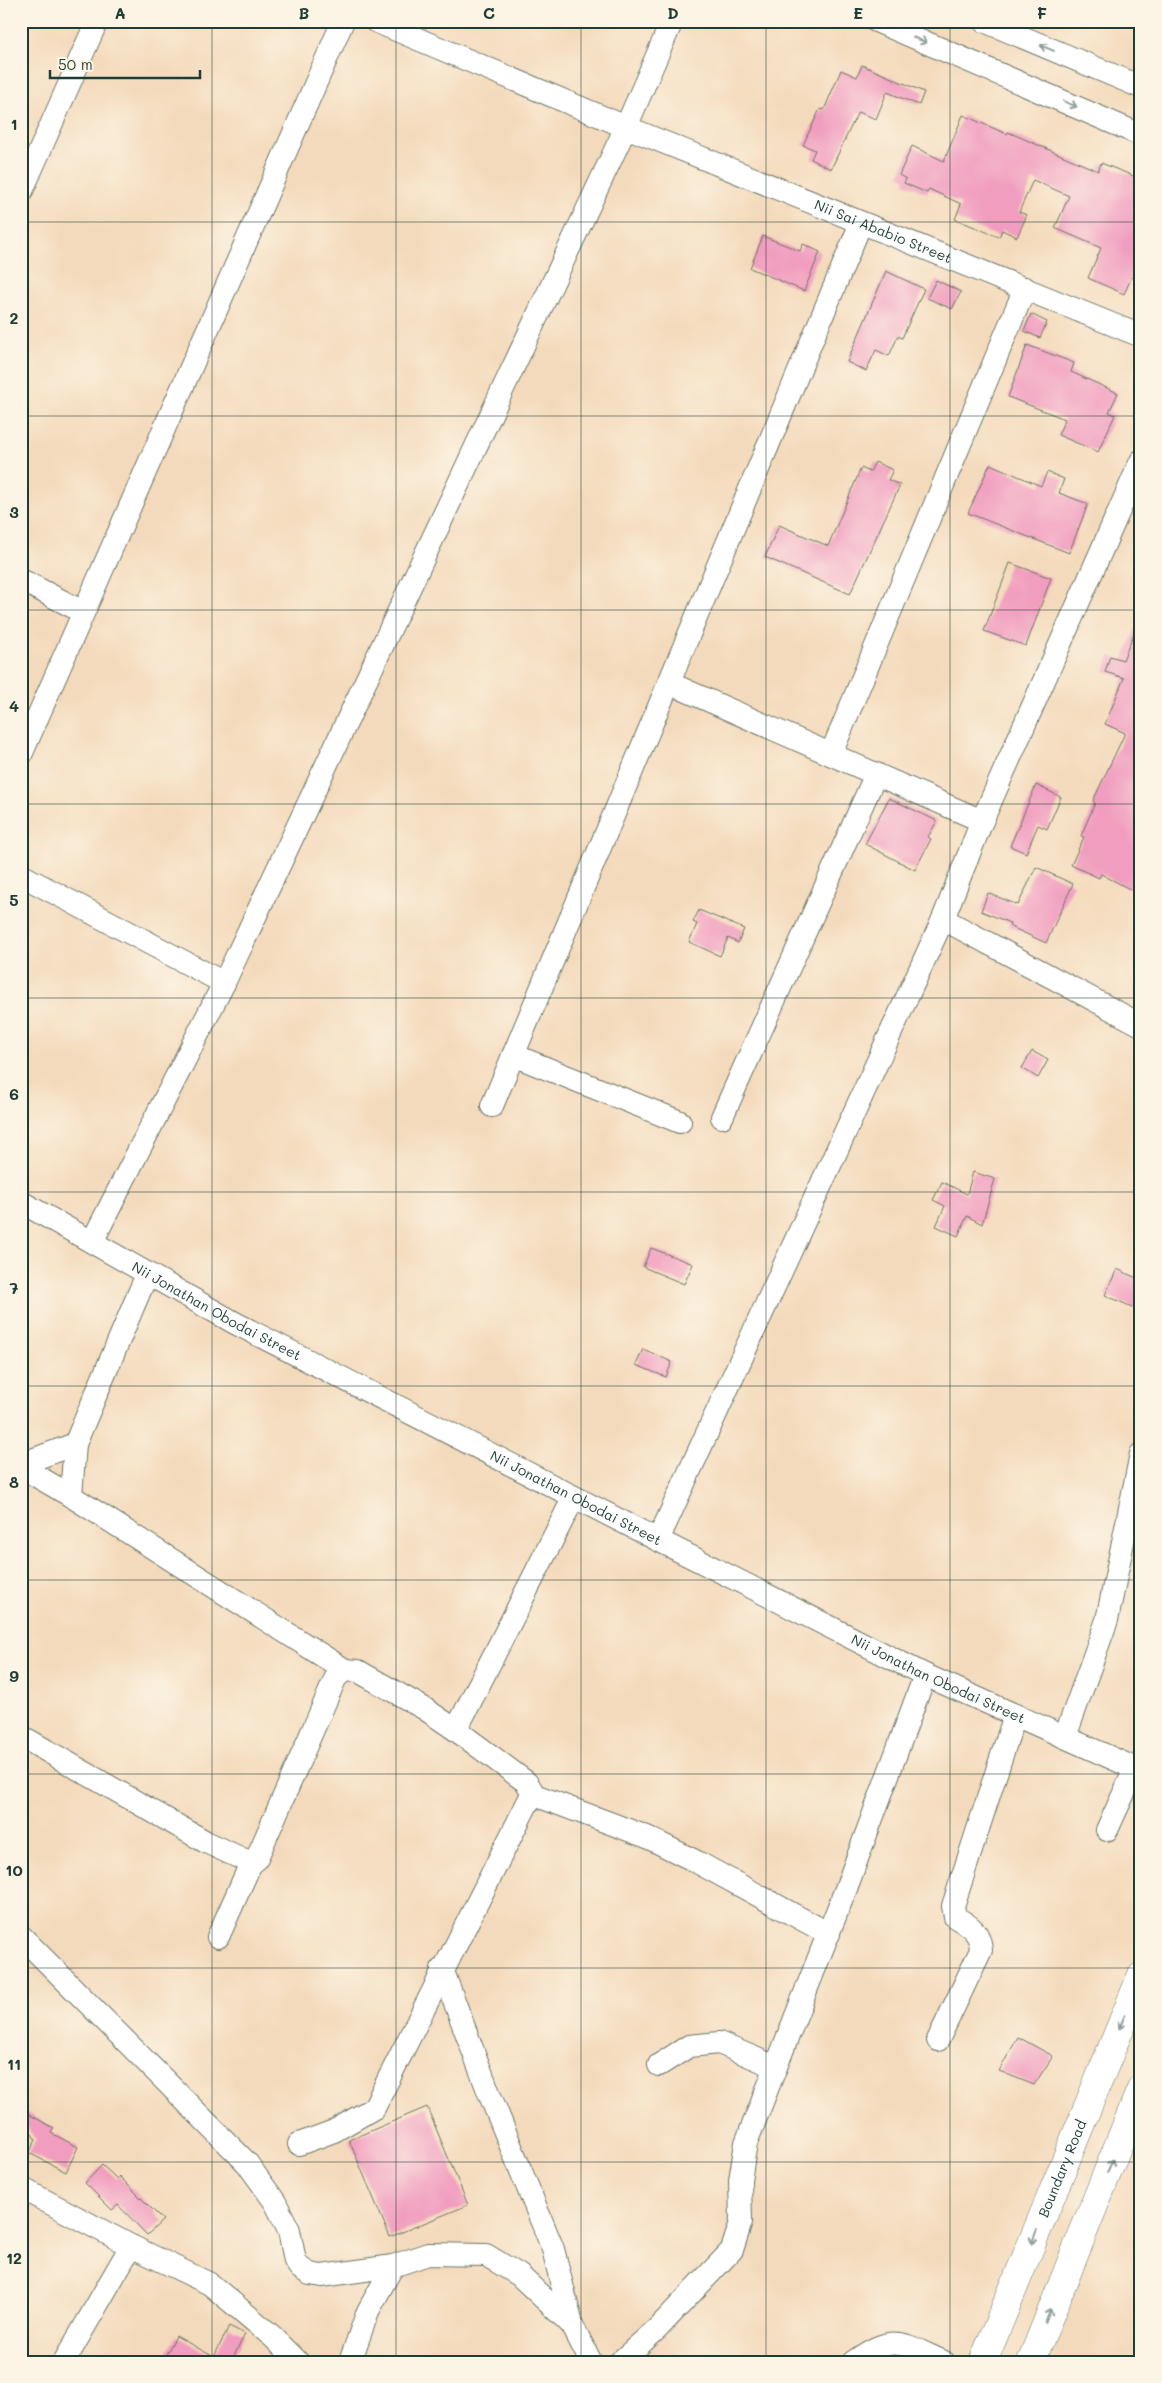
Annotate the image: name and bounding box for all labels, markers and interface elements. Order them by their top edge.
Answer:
text: A [114,2,126,23]
text: B [299,2,309,23]
text: C [483,2,495,23]
text: D [667,2,679,23]
text: E [853,2,863,23]
text: F [1037,2,1047,23]
one-way arrow [912,36,927,46]
one-way arrow [1040,42,1055,52]
scale bar [50,48,200,80]
text: 50 m [58,54,93,74]
one-way arrow [1062,100,1077,110]
text: 1 [10,113,18,134]
street label: Nii Sai Ababio Street [812,194,955,267]
text: 2 [10,307,19,328]
text: 3 [9,501,19,522]
text: 4 [9,695,19,716]
text: 5 [9,889,19,910]
text: 6 [9,1083,19,1104]
street label: Nii Jonathan Obodai Street [129,1257,305,1364]
text: 7 [10,1277,19,1298]
street label: Nii Jonathan Obodai Street [487,1446,665,1549]
text: 8 [9,1471,19,1492]
street label: Nii Jonathan Obodai Street [848,1629,1028,1727]
text: 9 [9,1665,19,1686]
text: 10 [5,1859,23,1880]
one-way arrow [1117,2014,1127,2029]
text: 11 [7,2053,21,2074]
street label: Boundary Road [1033,2117,1090,2220]
one-way arrow [1105,2159,1115,2174]
one-way arrow [1029,2229,1039,2244]
text: 12 [6,2247,22,2268]
one-way arrow [1044,2309,1054,2324]

